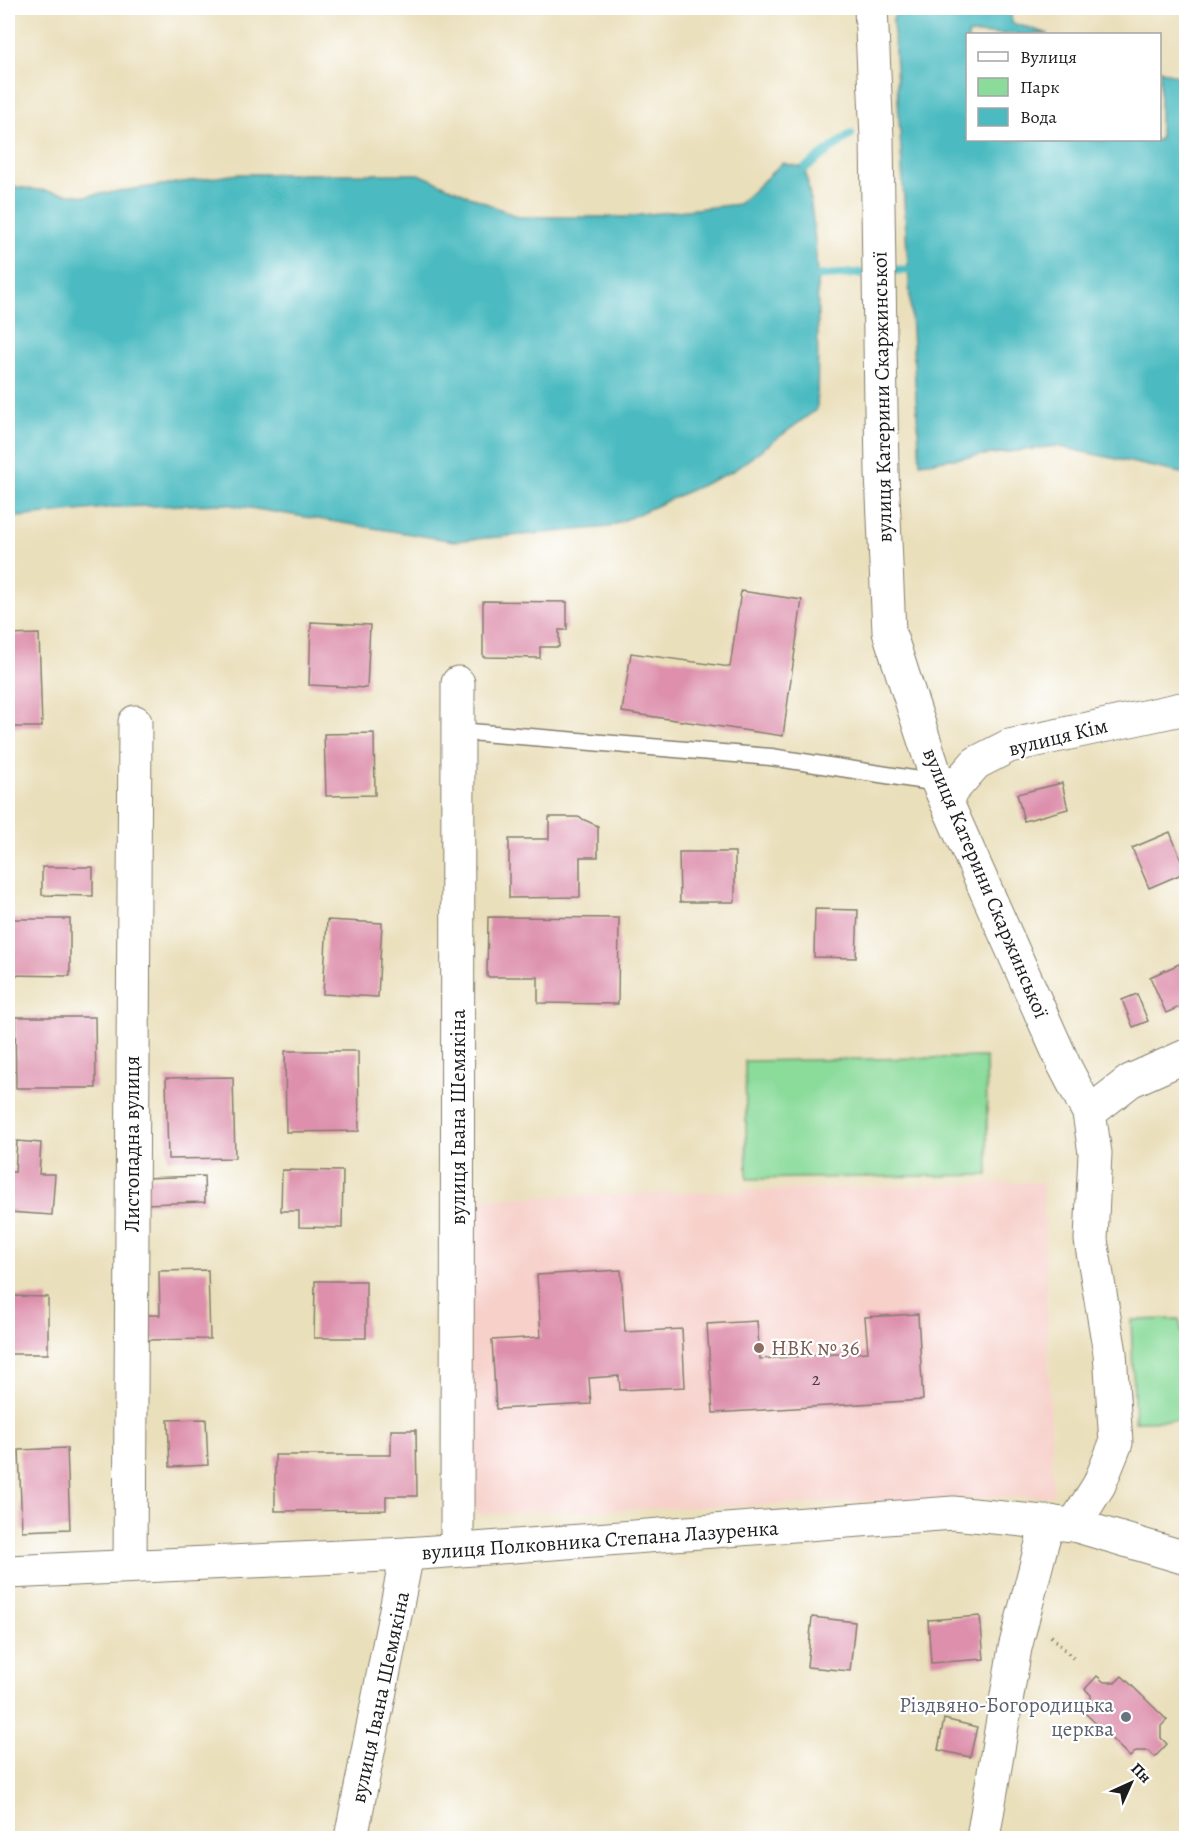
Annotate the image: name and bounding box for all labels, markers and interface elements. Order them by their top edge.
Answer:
legend [966,33,1161,141]
text: Вулиця [1020,45,1077,69]
text: Парк [1020,75,1060,99]
text: Вода [1020,105,1058,129]
street label: вулиця Катерини Скаржинської [865,251,899,543]
street label: вулиця Кім [1005,711,1111,763]
street label: вулиця Катерини Скаржинської [916,744,1056,1023]
street label: вулиця Івана Шемякіна [444,1009,472,1225]
street label: Листопадна вулиця [118,1056,146,1232]
place label: НВК № 36 [771,1334,860,1362]
marker: НВК № 36 [752,1341,766,1355]
house number: 2 [812,1367,821,1391]
street label: вулиця Полковника Степана Лазуренка [421,1514,780,1566]
street label: вулиця Івана Шемякіна [344,1588,416,1805]
place label: Різдвяно-Богородицька церква [899,1691,1114,1743]
marker: Різдвяно-Богородицька церква [1119,1710,1133,1724]
north arrow [1101,1753,1161,1813]
text: Пн [1126,1758,1156,1788]

